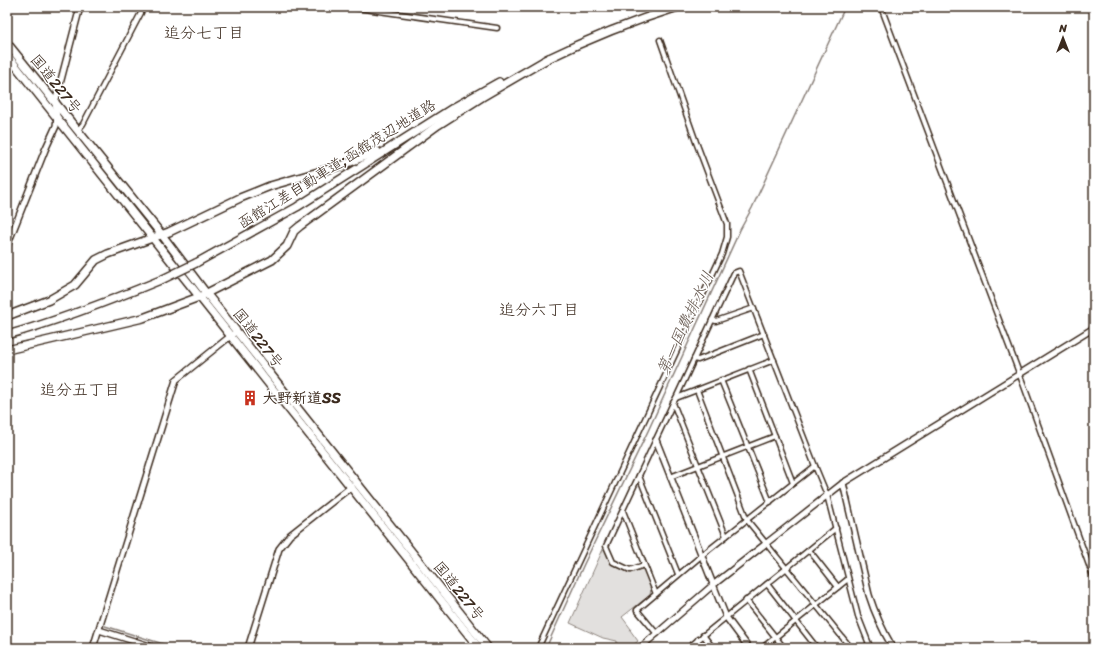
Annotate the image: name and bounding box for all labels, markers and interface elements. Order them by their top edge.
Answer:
district label: 追分七丁目 [164,18,244,47]
north arrow [1043,18,1083,58]
text: N [1058,19,1067,38]
street label: 国道227号 [24,48,88,120]
street label: 函館江差自動車道;函館茂辺地道路 [233,92,441,236]
water label: 第一国費排水川 [648,266,722,380]
district label: 追分六丁目 [499,295,579,324]
street label: 国道227号 [226,302,290,374]
district label: 追分五丁目 [40,375,120,404]
place label: 大野新道SS [262,385,341,411]
building icon: 大野新道SS [241,389,259,407]
street label: 国道227号 [427,555,491,627]

